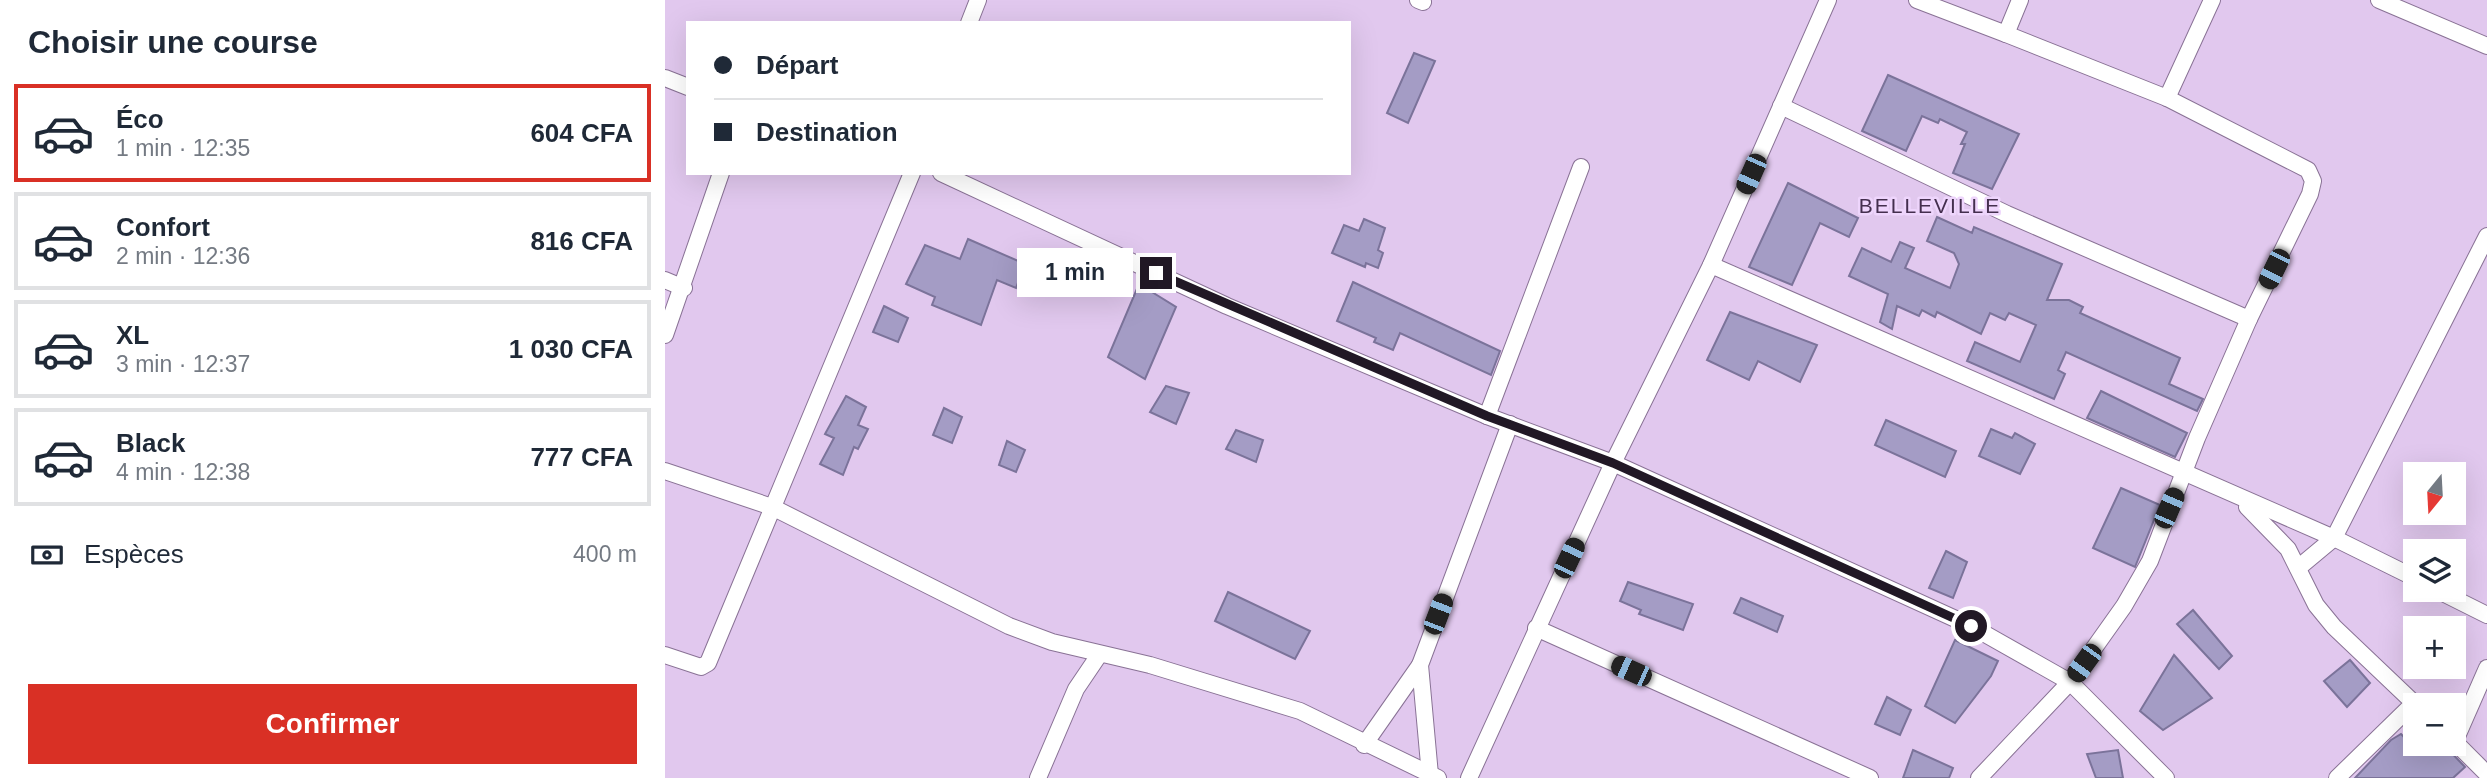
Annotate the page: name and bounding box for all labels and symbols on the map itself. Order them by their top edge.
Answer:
car [1733,151,1770,197]
district label: BELLEVILLE [1859,194,2001,217]
car [2256,246,2293,292]
callout: 1 min [1016,248,1131,298]
route end [1140,257,1172,289]
north arrow [2403,462,2466,525]
car [2152,485,2187,531]
car [1551,535,1588,581]
car [1421,591,1456,637]
route start [1955,610,1987,642]
car [2064,640,2105,686]
car [1608,653,1655,689]

